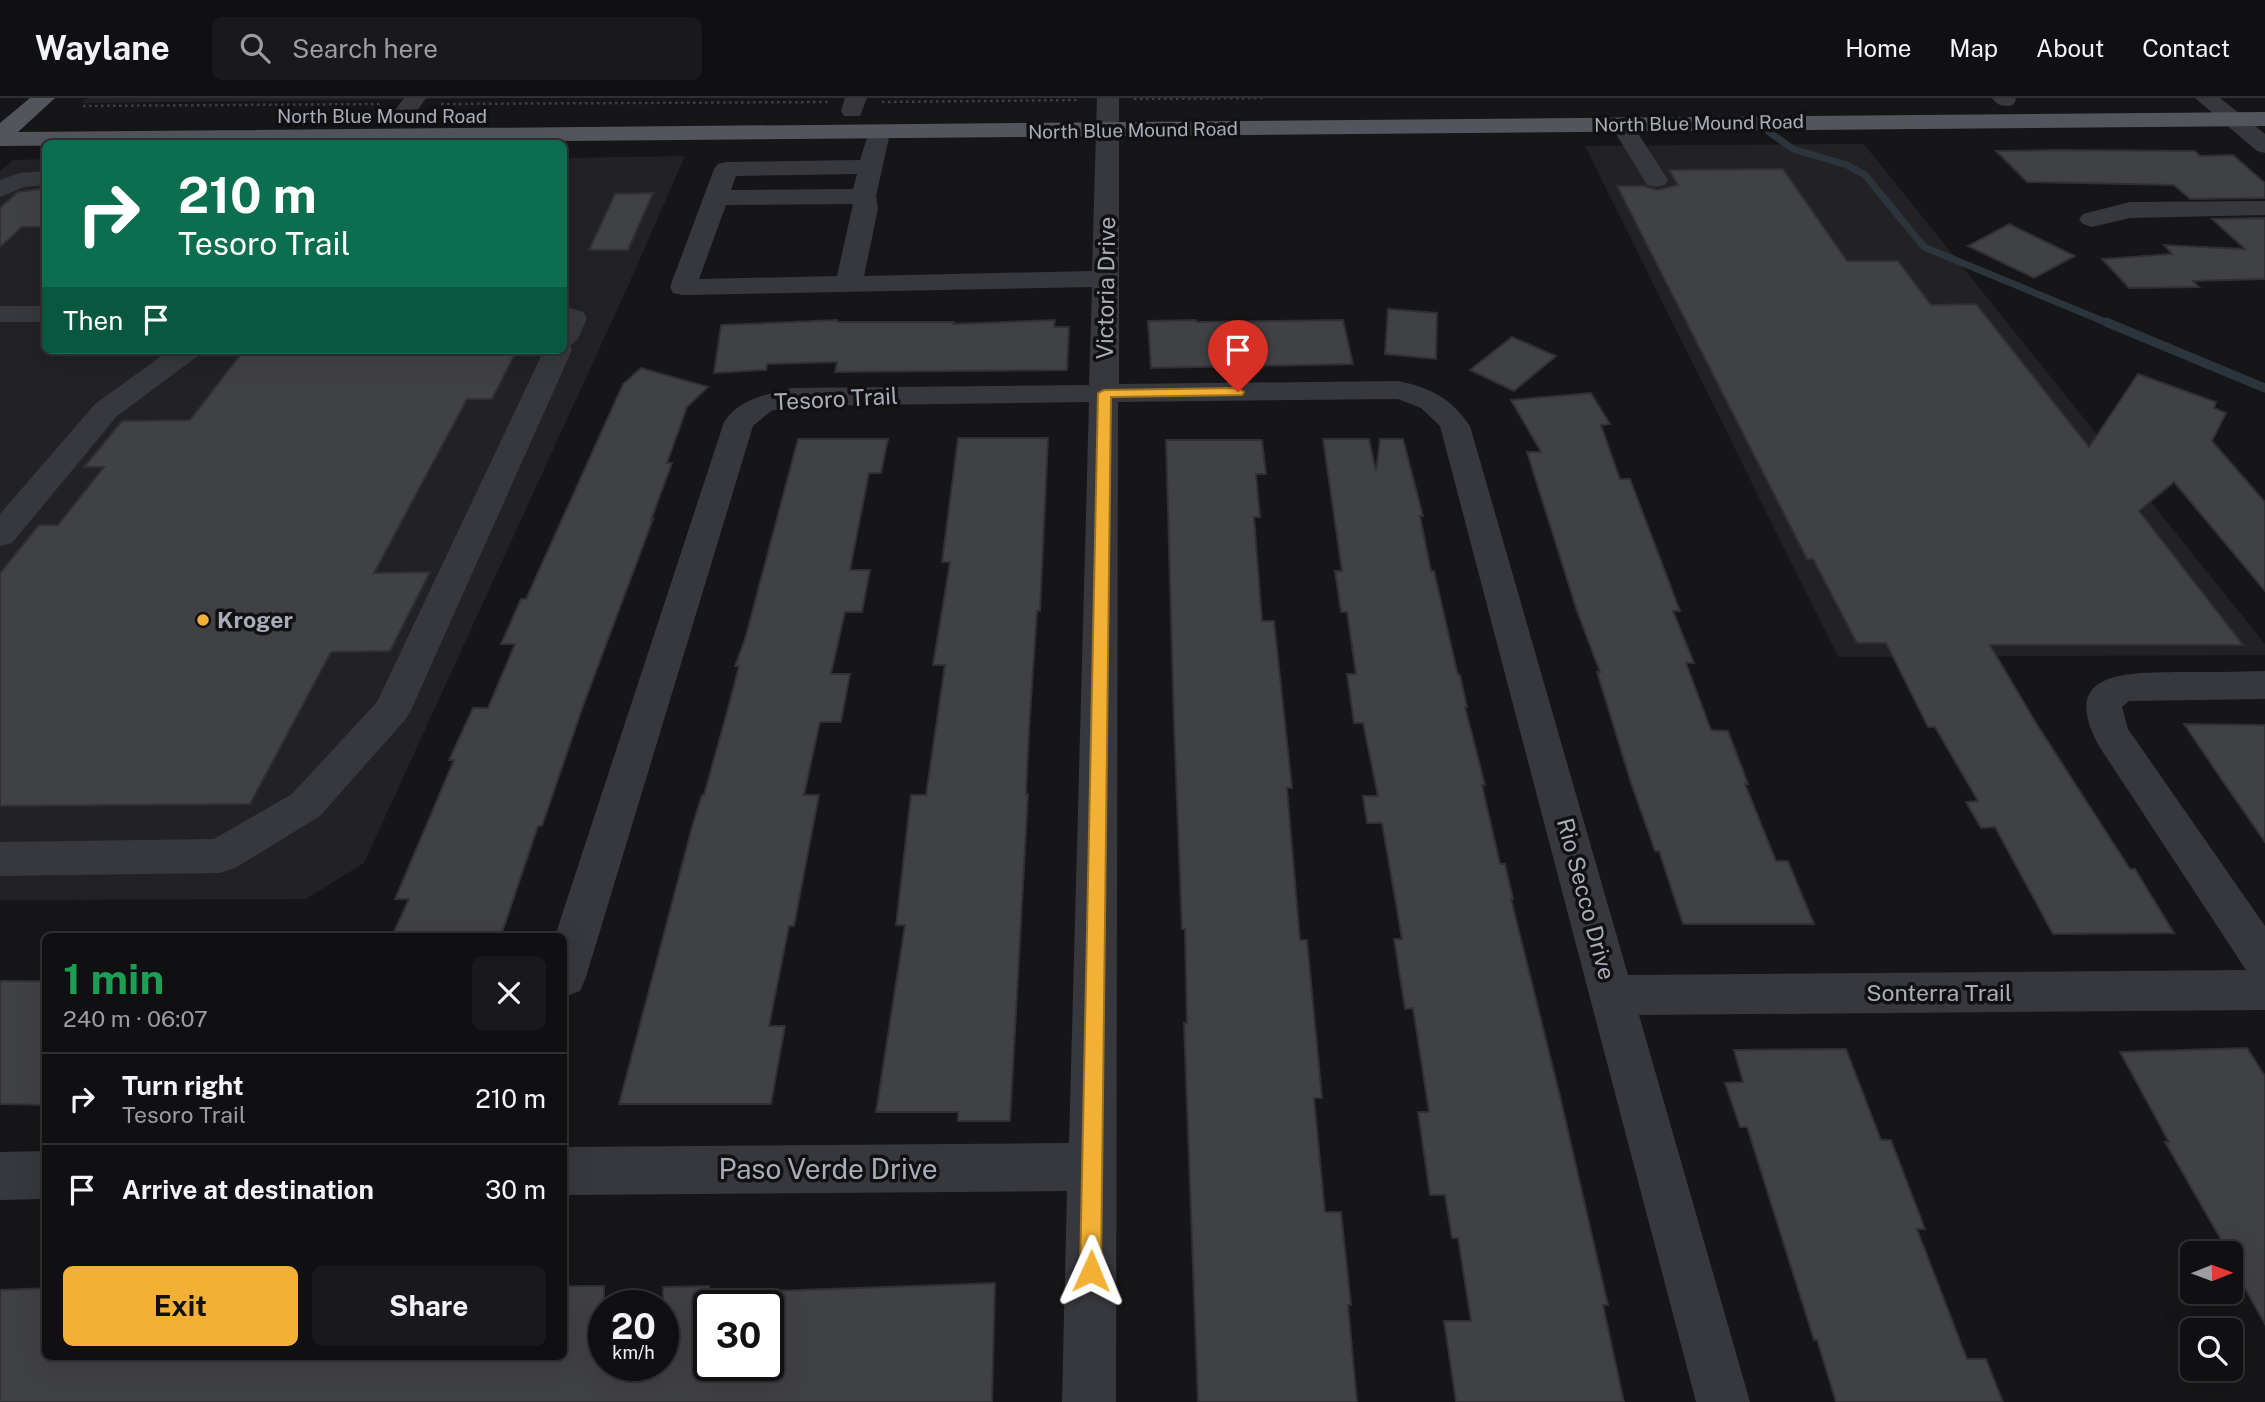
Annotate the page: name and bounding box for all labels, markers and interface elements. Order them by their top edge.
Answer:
search box [212,17,702,80]
text: Waylane [35,29,170,67]
icon: search [236,29,274,67]
text: Search here [292,33,438,64]
text: Home [1845,34,1911,62]
text: Map [1949,34,1998,62]
text: About [2036,34,2104,62]
text: Contact [2142,34,2230,62]
street label: North Blue Mound Road [277,105,487,127]
street label: North Blue Mound Road [1594,110,1804,136]
street label: North Blue Mound Road [1028,117,1238,143]
text: 210 m [178,166,317,224]
icon: right [63,168,154,259]
street label: Victoria Drive [1091,216,1120,360]
text: Tesoro Trail [178,225,350,262]
icon: arrive [137,301,175,339]
text: Then [63,305,123,336]
pin [1208,320,1268,392]
icon: arrive [1219,331,1257,369]
street label: Tesoro Trail [773,382,899,415]
place label: Kroger [217,606,293,633]
marker: Kroger [195,612,211,628]
street label: Rio Secco Drive [1552,815,1621,983]
text: 1 min [63,954,164,1003]
button: close [472,956,546,1030]
street label: Sonterra Trail [1866,979,2012,1006]
text: 240 m · 06:07 [63,1005,208,1032]
text: Turn right [122,1070,244,1101]
icon: right [63,1080,101,1118]
text: 210 m [475,1083,546,1114]
text: Tesoro Trail [122,1101,246,1128]
street label: Paso Verde Drive [718,1152,938,1185]
icon: arrive [63,1171,101,1209]
text: Arrive at destination [122,1174,374,1205]
text: 30 m [485,1174,546,1205]
position arrow [1054,1234,1128,1308]
north arrow [2180,1241,2244,1304]
map controls [2180,1241,2243,1381]
button: Exit [63,1266,298,1346]
button: Share [312,1266,546,1346]
speed limit sign: 30 [693,1290,784,1381]
text: 20 [611,1306,656,1347]
button: search [2180,1318,2243,1381]
text: km/h [612,1342,655,1363]

